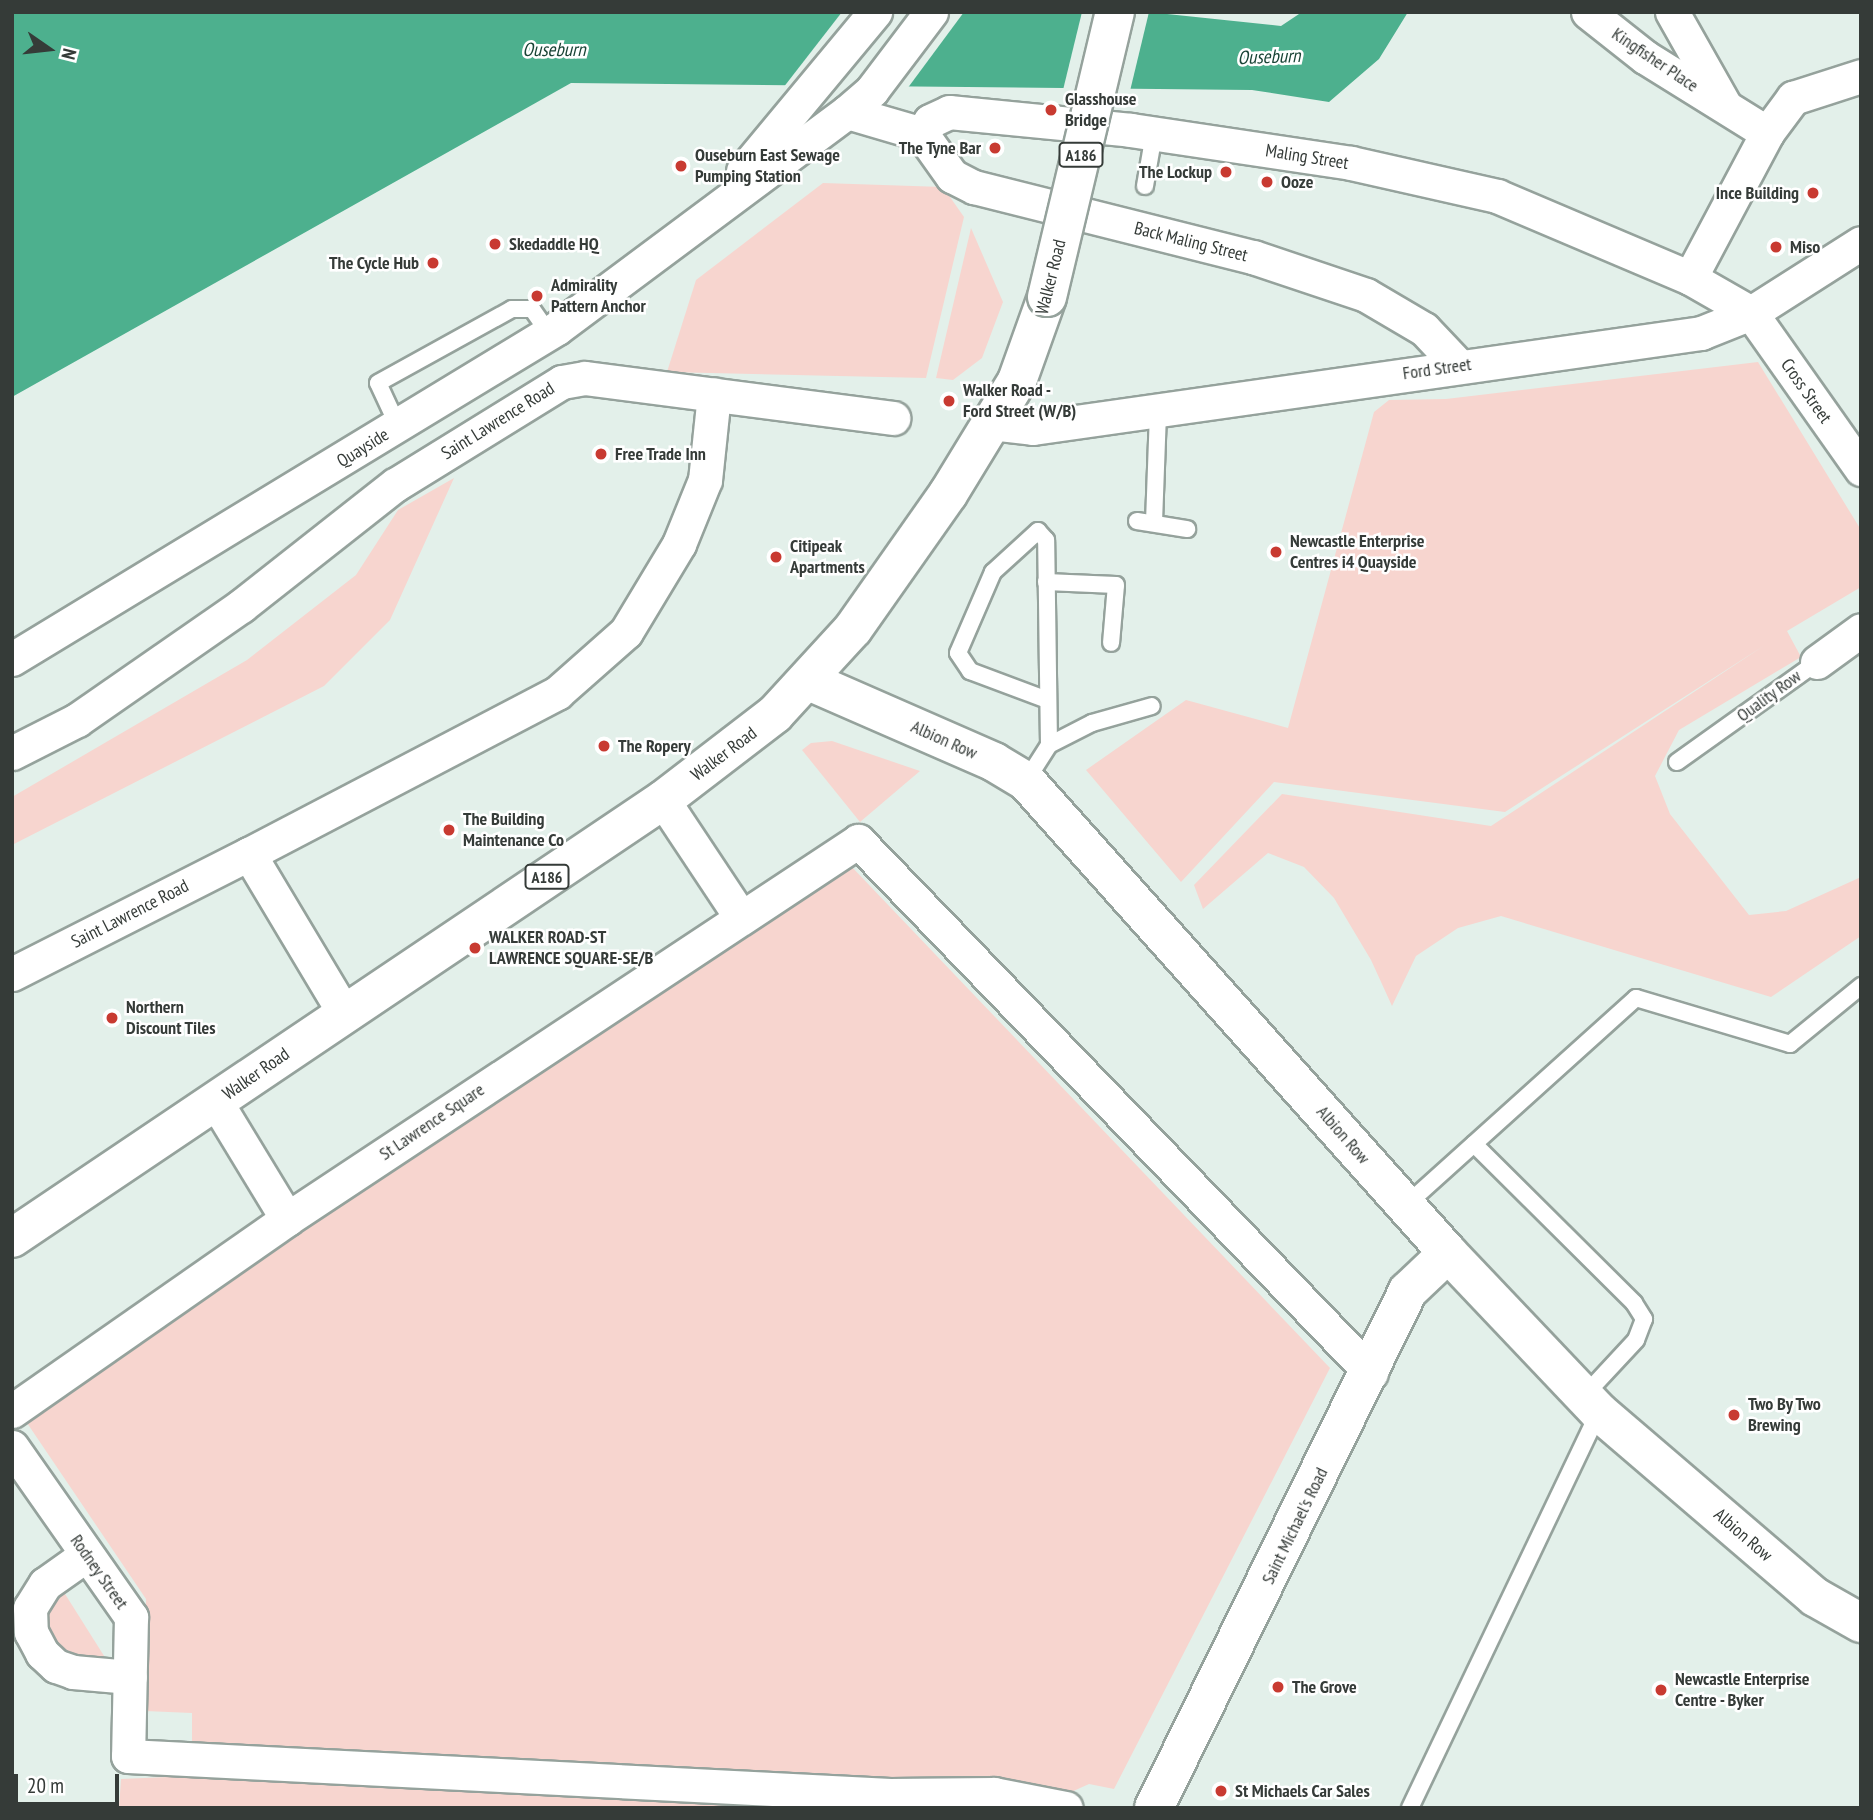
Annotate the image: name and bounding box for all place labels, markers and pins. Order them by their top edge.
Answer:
place label: Glasshouse Bridge [1065,89,1137,132]
marker: Glasshouse Bridge [1043,102,1059,118]
place label: The Tyne Bar [898,137,981,159]
marker: The Tyne Bar [987,140,1003,156]
place label: Ouseburn East Sewage Pumping Station [695,145,840,188]
marker: Ouseburn East Sewage Pumping Station [673,158,689,174]
place label: The Lockup [1139,161,1212,183]
marker: The Lockup [1218,164,1234,180]
place label: Ooze [1281,171,1313,193]
marker: Ooze [1259,174,1275,190]
place label: Ince Building [1716,182,1799,204]
marker: Ince Building [1805,185,1821,201]
place label: Skedaddle HQ [509,233,599,255]
marker: Skedaddle HQ [487,236,503,252]
place label: Miso [1790,236,1820,258]
marker: Miso [1768,239,1784,255]
place label: The Cycle Hub [329,252,419,274]
marker: The Cycle Hub [425,255,441,271]
place label: Admirality Pattern Anchor [551,275,646,318]
marker: Admirality Pattern Anchor [529,288,545,304]
place label: Walker Road - Ford Street (W/B) [963,380,1076,422]
marker: Walker Road - Ford Street (W/B) [941,393,957,409]
place label: Free Trade Inn [615,443,706,465]
marker: Free Trade Inn [593,446,609,462]
place label: Newcastle Enterprise Centres i4 Quayside [1290,531,1424,574]
place label: Citipeak Apartments [790,536,865,578]
marker: Newcastle Enterprise Centres i4 Quayside [1268,544,1284,560]
marker: Citipeak Apartments [768,549,784,565]
place label: The Ropery [618,735,691,757]
marker: The Ropery [596,738,612,754]
place label: The Building Maintenance Co [463,809,564,852]
marker: The Building Maintenance Co [441,822,457,838]
place label: WALKER ROAD-ST LAWRENCE SQUARE-SE/B [489,927,653,970]
marker: WALKER ROAD-ST LAWRENCE SQUARE-SE/B [467,940,483,956]
place label: Northern Discount Tiles [126,997,216,1040]
marker: Northern Discount Tiles [104,1010,120,1026]
place label: Two By Two Brewing [1748,1394,1822,1436]
marker: Two By Two Brewing [1726,1407,1742,1423]
place label: Newcastle Enterprise Centre - Byker [1675,1669,1809,1712]
place label: The Grove [1292,1676,1357,1698]
marker: The Grove [1270,1679,1286,1695]
marker: Newcastle Enterprise Centre - Byker [1653,1682,1669,1698]
place label: St Michaels Car Sales [1235,1780,1370,1802]
marker: St Michaels Car Sales [1213,1783,1229,1799]

